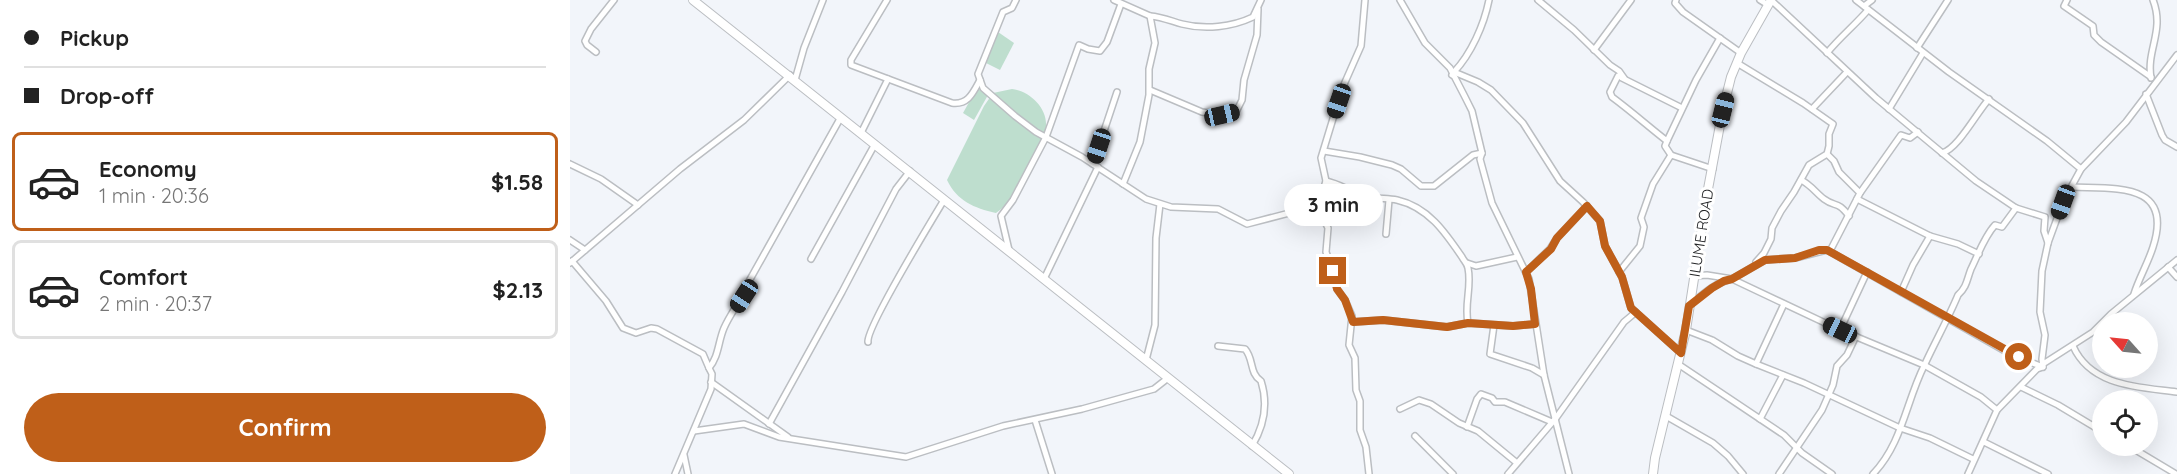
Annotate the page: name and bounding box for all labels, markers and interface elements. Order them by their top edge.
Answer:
text: Pickup [60,24,129,52]
car [1325,81,1353,121]
text: Drop-off [60,82,154,110]
car [1710,90,1736,130]
car [1202,102,1242,128]
car [1085,126,1113,166]
icon: car [27,155,81,209]
text: Economy [99,155,197,183]
text: $1.58 [491,168,543,196]
car [2048,182,2078,222]
text: 1 min · 20:36 [99,183,209,208]
callout: 3 min [1284,184,1383,226]
street label: ILUME ROAD [1685,187,1717,278]
text: 3 min [1308,192,1359,217]
route end [1319,257,1346,284]
icon: car [27,263,81,317]
text: Comfort [99,263,188,291]
text: $2.13 [493,276,543,304]
car [727,276,761,316]
text: 2 min · 20:37 [99,291,212,316]
north arrow [2092,312,2158,378]
map controls [2092,312,2158,456]
car [1820,314,1860,346]
route start [2005,343,2032,370]
button: locate [2092,390,2158,456]
button: Confirm [24,393,546,462]

